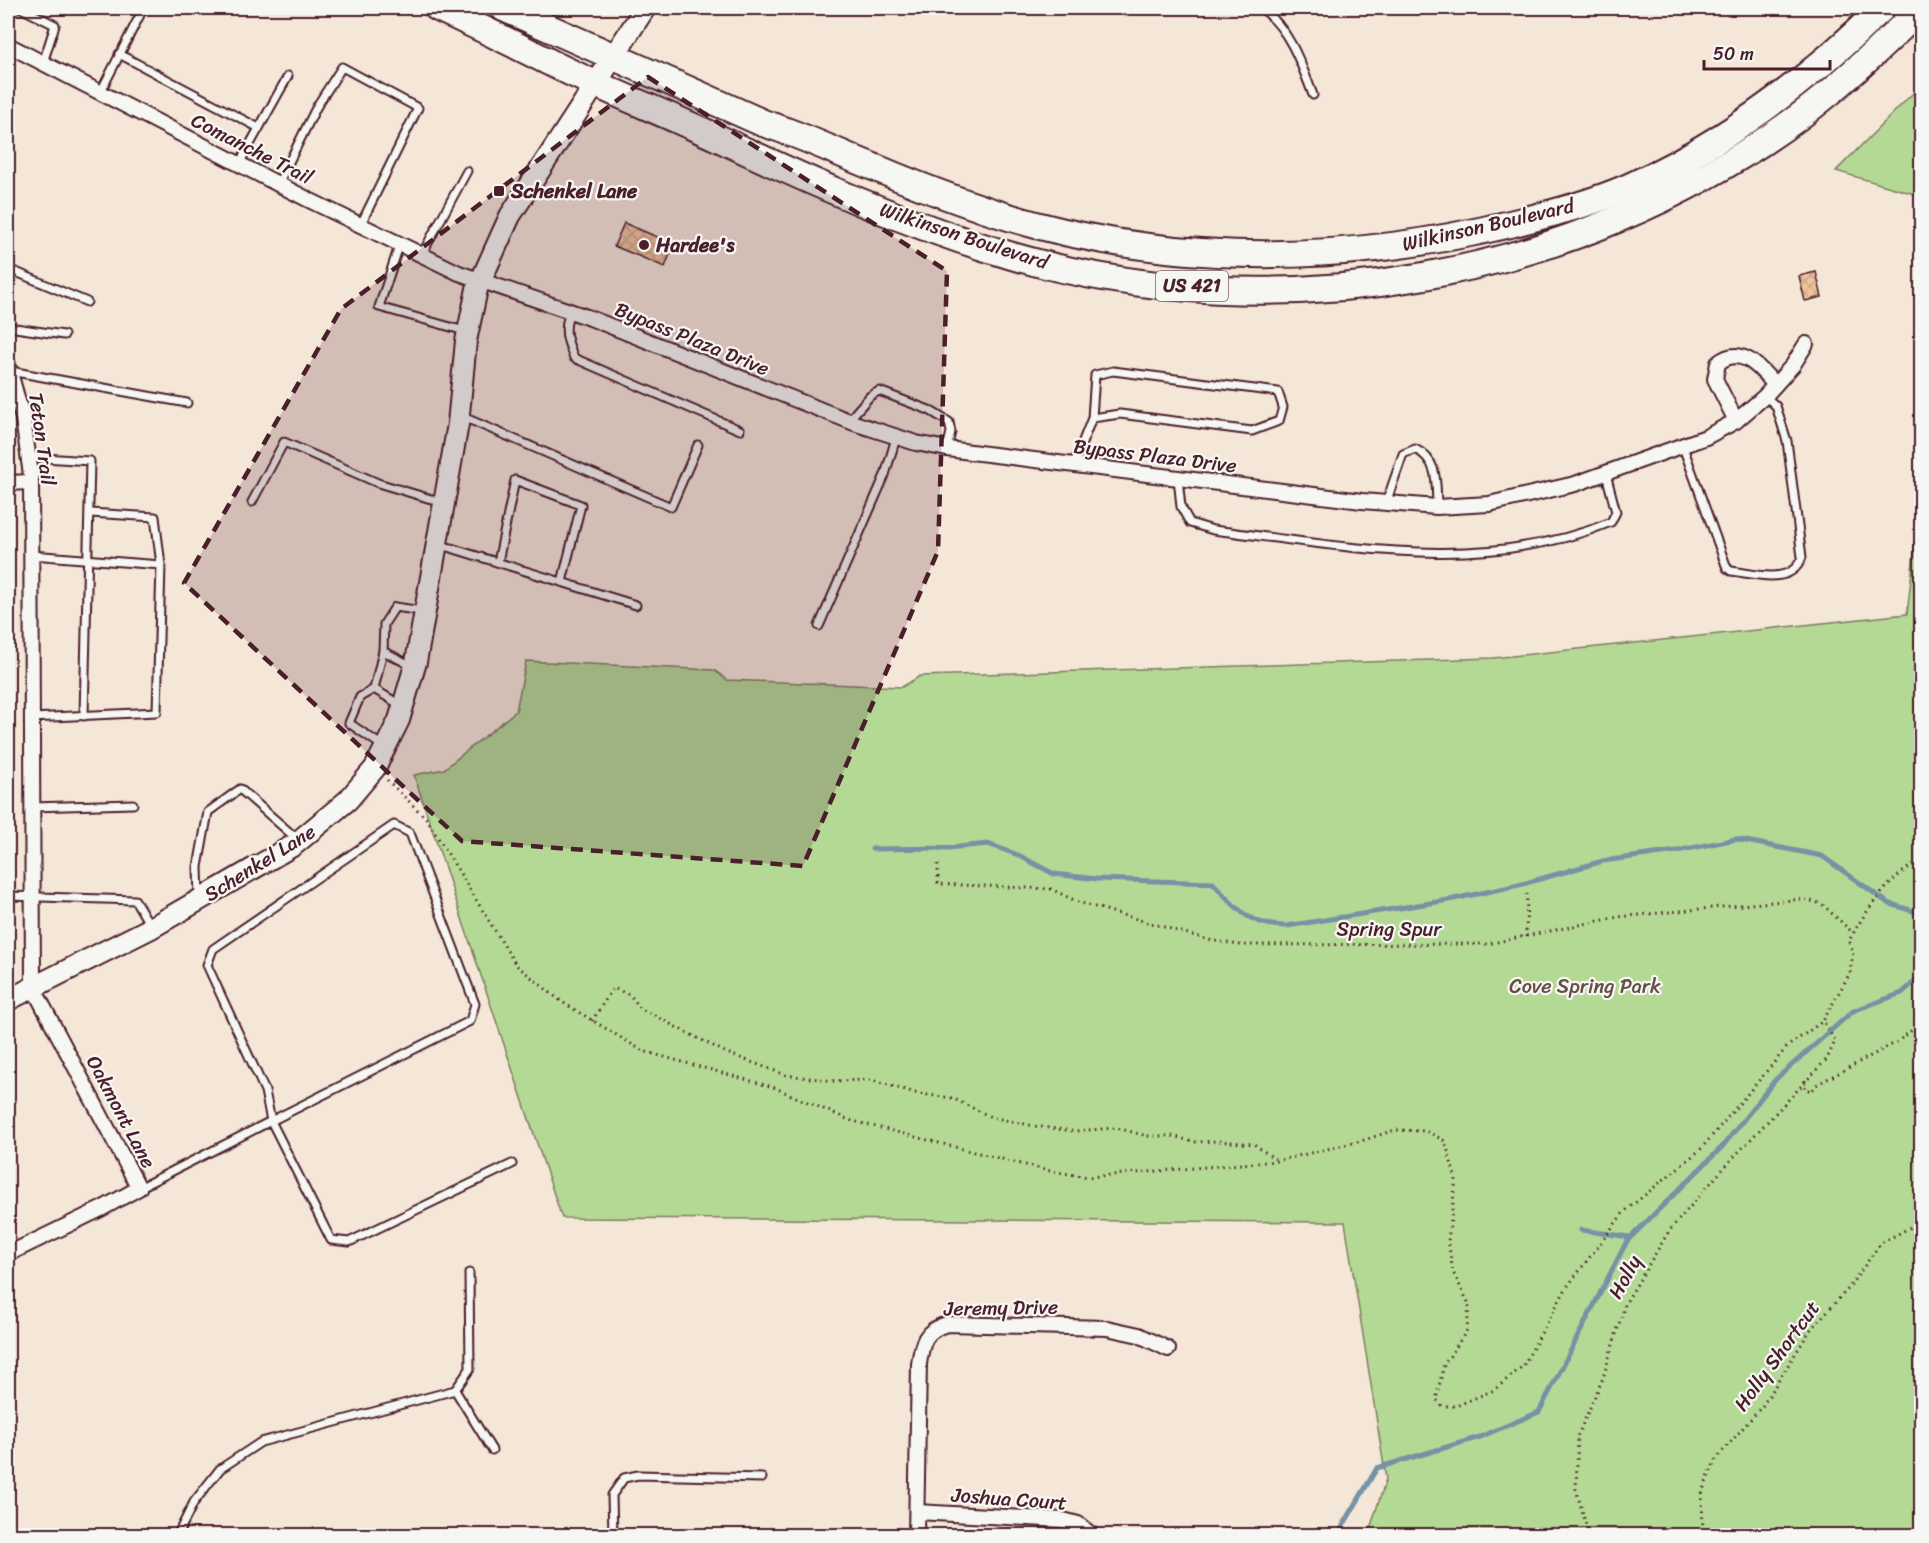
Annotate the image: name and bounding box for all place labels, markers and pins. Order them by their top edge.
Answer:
place label: Schenkel Lane [510,174,638,209]
marker: Schenkel Lane [492,184,506,198]
place label: Hardee's [655,228,735,263]
marker: Hardee's [637,238,651,252]

